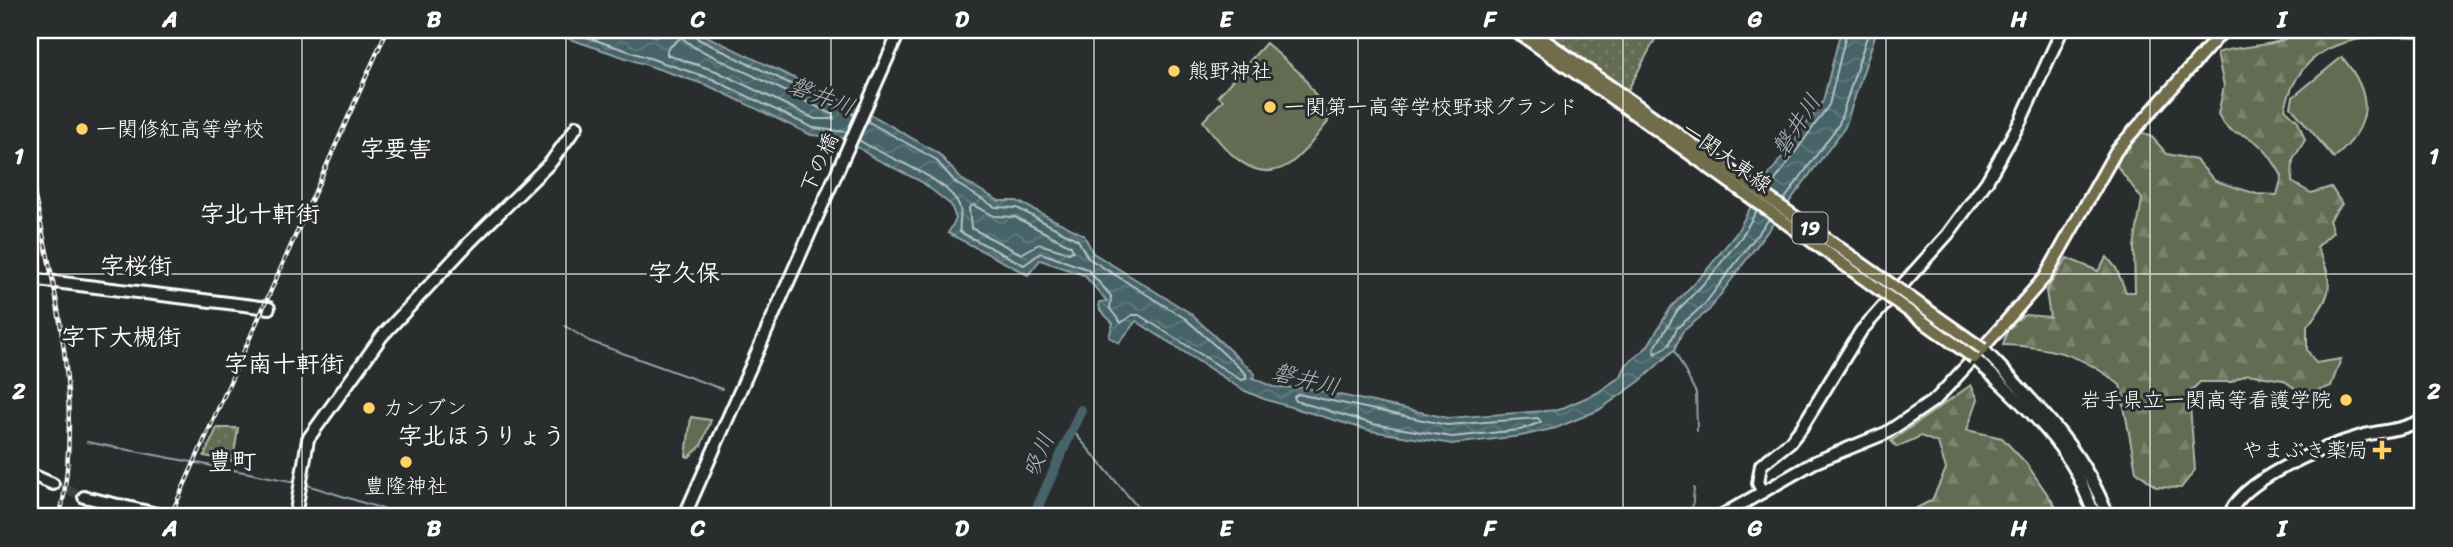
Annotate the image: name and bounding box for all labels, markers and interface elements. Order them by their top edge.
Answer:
text: A [161,0,178,40]
text: B [427,0,442,40]
text: C [690,0,706,40]
text: D [955,0,970,40]
text: E [1220,0,1235,40]
text: F [1483,0,1498,40]
text: G [1747,0,1763,40]
text: H [2010,0,2028,40]
text: I [2276,0,2288,40]
place label: 熊野神社 [1188,52,1272,90]
marker: 熊野神社 [1166,63,1182,79]
water label: 磐井川 [782,65,861,128]
water label: 磐井川 [1760,85,1832,165]
place label: 一関第一高等学校野球グランド [1284,88,1578,126]
marker: 一関第一高等学校野球グランド [1262,99,1278,115]
place label: 一関修紅高等学校 [96,110,264,148]
street label: 一関大東線 [1673,111,1781,203]
marker: 一関修紅高等学校 [74,121,90,137]
street label: 下の橋 [789,126,849,200]
district label: 字要害 [360,128,432,170]
text: 1 [14,136,24,177]
text: 1 [2429,136,2439,177]
district label: 字北十軒街 [200,193,320,235]
road number: 19 [1792,212,1828,244]
district label: 字桜街 [100,245,172,287]
district label: 字久保 [648,252,720,294]
district label: 字下大槻街 [61,316,181,358]
district label: 字南十軒街 [224,343,344,385]
water label: 磐井川 [1267,351,1344,408]
text: 2 [11,371,26,412]
text: 2 [2426,371,2441,412]
place label: 岩手県立一関高等看護学院 [2080,381,2332,419]
place label: カンブン [383,389,467,427]
marker: 岩手県立一関高等看護学院 [2338,392,2354,408]
marker: カンブン [361,400,377,416]
district label: 字北ほうりょう [398,415,566,457]
water label: 吸川 [1010,426,1067,485]
place label: やまぶき薬局 [2242,431,2368,469]
district label: 豊町 [208,440,256,482]
marker: やまぶき薬局 [2374,442,2390,458]
marker: 豊隆神社 [398,454,414,470]
place label: 豊隆神社 [364,467,448,505]
text: A [161,508,178,547]
text: B [427,508,442,547]
text: C [690,508,706,547]
text: D [955,508,970,547]
text: E [1220,508,1235,547]
text: F [1483,508,1498,547]
text: G [1747,508,1763,547]
text: H [2010,508,2028,547]
text: I [2276,508,2288,547]

